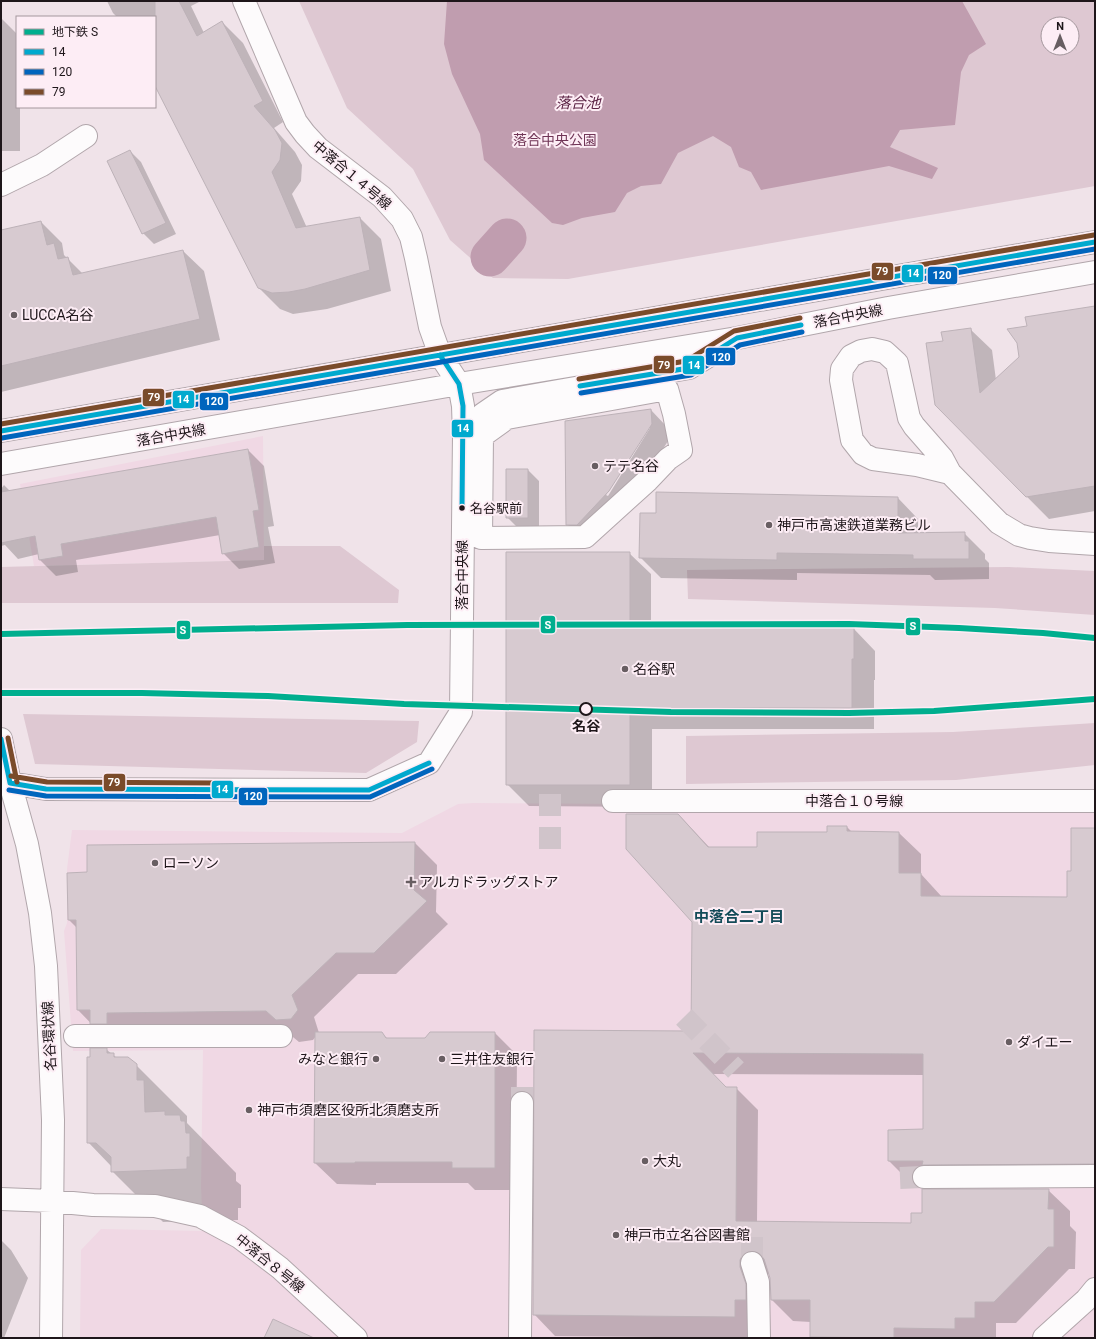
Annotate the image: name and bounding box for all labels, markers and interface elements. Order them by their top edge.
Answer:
legend [16,16,156,108]
north arrow [1040,16,1080,56]
text: N [1056,20,1064,33]
text: 地下鉄 S [52,25,98,39]
text: 14 [52,45,66,59]
text: 120 [52,65,72,79]
text: 79 [52,85,66,99]
water label: 落合池 [555,94,602,112]
park label: 落合中央公園 [513,132,597,148]
street label: 中落合１４号線 [309,137,395,213]
line badge: 79 [871,262,894,281]
line badge: 14 [901,264,924,283]
text: 79 [876,265,888,278]
line badge: 120 [927,266,958,285]
text: 14 [907,267,920,280]
text: 120 [933,269,951,282]
street label: 落合中央線 [812,301,884,331]
place label: LUCCA名谷 [22,307,94,323]
marker: LUCCA名谷 [9,310,19,320]
line badge: 120 [705,347,736,366]
text: 120 [712,351,730,364]
line badge: 79 [653,355,675,374]
line badge: 14 [682,355,705,375]
text: 79 [658,359,670,372]
text: 14 [688,359,701,372]
line badge: 79 [142,388,165,407]
line badge: 14 [172,390,195,409]
text: 79 [148,391,160,404]
line badge: 120 [199,392,229,411]
text: 14 [177,393,190,406]
text: 120 [205,395,223,408]
line badge: 14 [451,419,474,438]
street label: 落合中央線 [135,421,207,449]
text: 14 [457,422,470,435]
place label: テテ名谷 [603,458,659,474]
marker: テテ名谷 [590,461,600,471]
place label: 名谷駅前 [470,501,522,516]
marker: 名谷駅前 [457,503,467,513]
place label: 神戸市高速鉄道業務ビル [777,517,931,533]
marker: 神戸市高速鉄道業務ビル [764,520,774,530]
street label: 落合中央線 [454,540,470,610]
line badge: S [540,615,556,634]
line badge: S [905,617,921,636]
text: S [545,619,552,632]
line badge: S [176,620,191,640]
text: S [910,620,917,633]
text: S [180,624,187,637]
place label: 名谷駅 [633,661,675,677]
marker: 名谷駅 [620,664,630,674]
marker: 名谷 [579,702,593,716]
place label: 名谷 [572,718,601,734]
line badge: 79 [103,773,126,792]
text: 79 [108,776,120,789]
line badge: 14 [211,780,234,799]
text: 14 [216,783,229,796]
line badge: 120 [238,787,268,806]
text: 120 [244,790,262,803]
street label: 中落合１０号線 [805,793,903,809]
place label: ローソン [163,855,219,871]
marker: ローソン [150,858,160,868]
place label: アルカドラッグストア [419,874,558,890]
marker: アルカドラッグストア [406,877,416,887]
district label: 中落合二丁目 [694,908,784,926]
street label: 名谷環状線 [39,1001,59,1071]
place label: ダイエー [1017,1034,1073,1050]
marker: ダイエー [1004,1037,1014,1047]
place label: みなと銀行 [298,1051,368,1067]
place label: 三井住友銀行 [450,1051,534,1067]
marker: みなと銀行 [371,1054,381,1064]
marker: 三井住友銀行 [437,1054,447,1064]
place label: 神戸市須磨区役所北須磨支所 [257,1102,439,1118]
marker: 神戸市須磨区役所北須磨支所 [244,1105,254,1115]
place label: 大丸 [653,1153,681,1169]
marker: 大丸 [640,1156,650,1166]
place label: 神戸市立名谷図書館 [624,1227,750,1243]
street label: 中落合８号線 [232,1230,308,1296]
marker: 神戸市立名谷図書館 [611,1230,621,1240]

